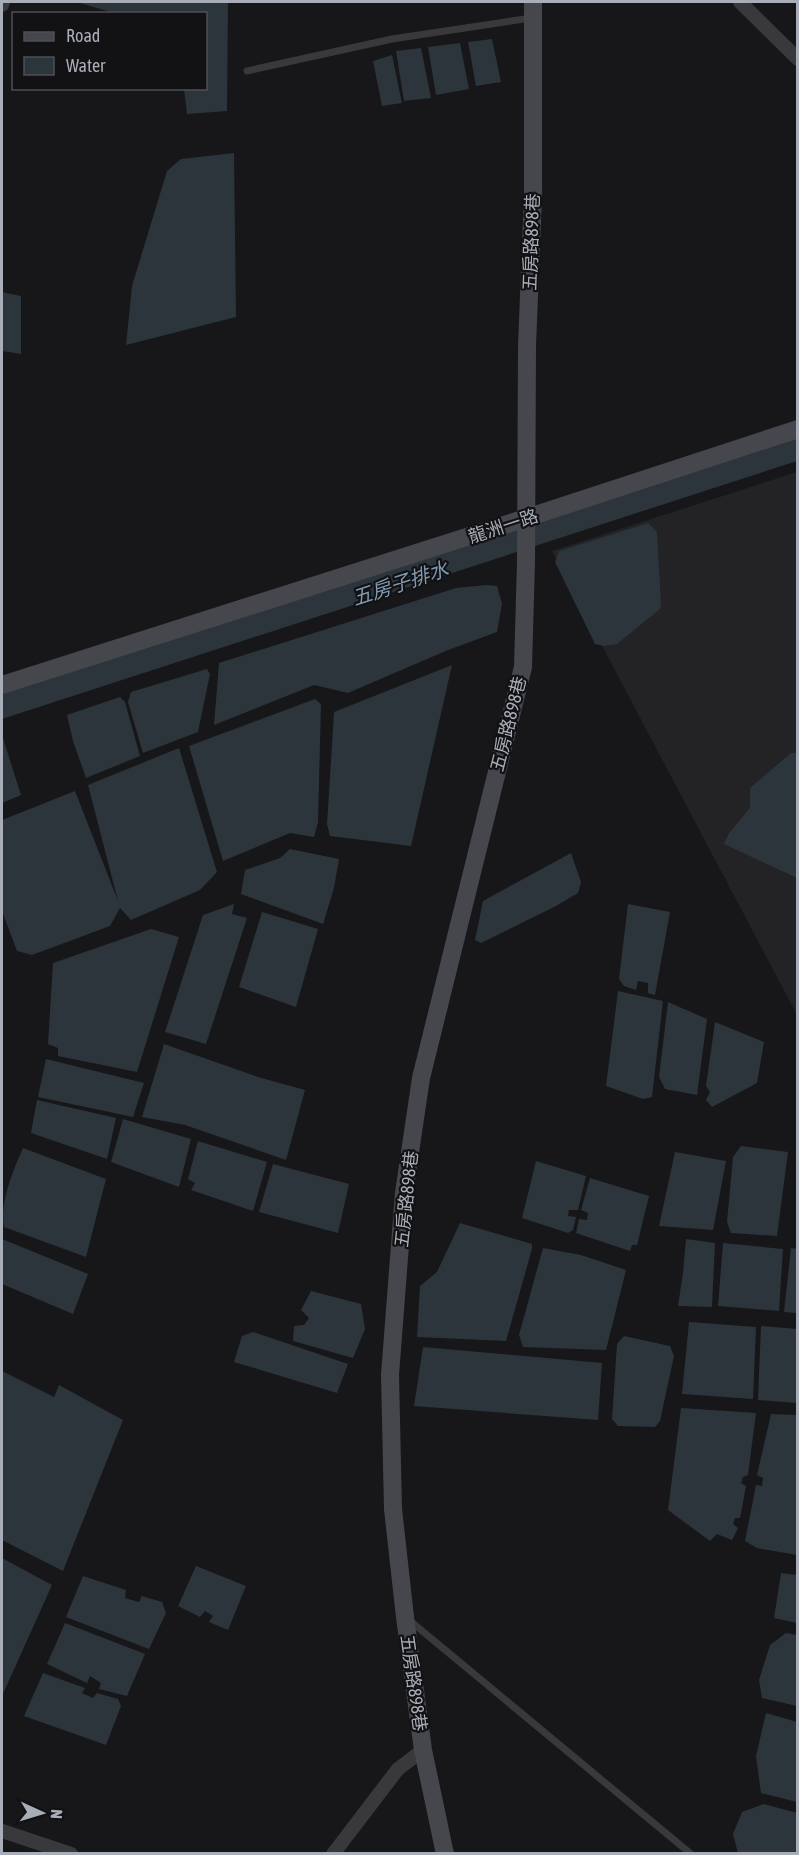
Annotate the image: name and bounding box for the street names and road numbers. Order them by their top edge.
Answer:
street label: 五房路898巷 [519,193,543,291]
street label: 龍洲一路 [466,505,540,547]
street label: 五房路898巷 [486,674,530,774]
street label: 五房路898巷 [390,1149,422,1249]
street label: 五房路898巷 [397,1633,431,1733]

